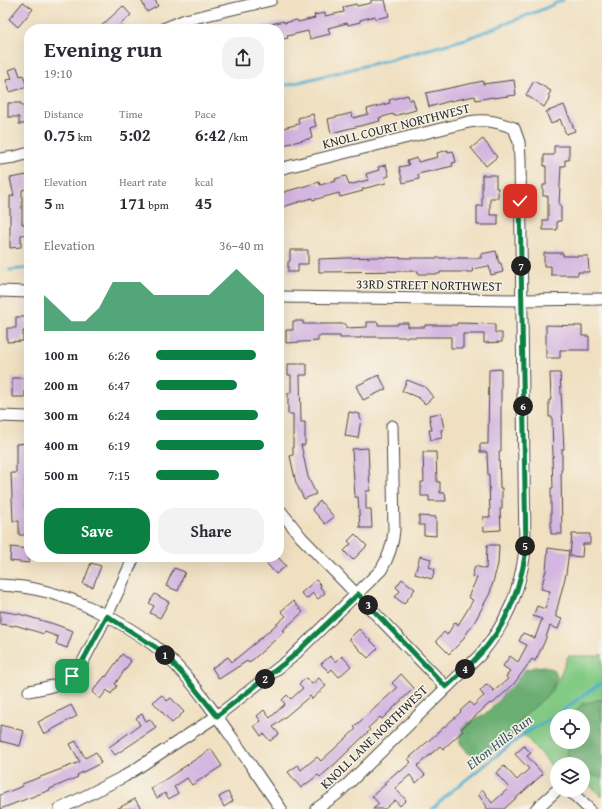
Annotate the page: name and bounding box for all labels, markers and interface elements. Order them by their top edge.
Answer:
text: Evening run [44,33,162,65]
button: share [222,37,264,79]
text: 19:10 [44,64,72,83]
street label: KNOLL COURT NORTHWEST [320,98,472,154]
text: Distance [44,106,83,122]
text: Time [119,106,143,122]
text: Pace [195,106,216,122]
text: 0.75 [44,122,75,147]
text: 5:02 [119,122,151,147]
text: 6:42 [195,122,226,147]
text: km [75,129,92,145]
text: /km [226,129,248,145]
text: Elevation [44,174,87,190]
text: Heart rate [119,174,167,190]
text: kcal [195,174,213,190]
pin [503,184,537,218]
text: 5 [44,190,53,215]
text: 171 [119,190,146,215]
text: 45 [195,190,212,215]
icon: check [509,190,531,212]
text: m [53,197,64,213]
text: bpm [146,197,169,213]
text: Elevation [44,236,95,255]
text: 36–40 m [219,236,264,255]
pin: 7 [511,256,531,276]
text: 7 [518,258,524,274]
street label: 33RD STREET NORTHWEST [356,274,503,296]
text: 100 m [44,346,78,365]
text: 6:26 [108,346,130,365]
text: 200 m [44,376,78,395]
text: 6:47 [108,376,130,395]
pin: 6 [513,396,533,416]
text: 6 [520,398,526,414]
text: 300 m [44,406,78,425]
text: 6:24 [108,406,130,425]
text: 400 m [44,436,78,455]
text: 6:19 [108,436,130,455]
text: 500 m [44,466,78,485]
text: 7:15 [108,466,130,485]
button: Save [44,508,150,554]
button: Share [158,508,264,554]
pin: 5 [515,536,535,556]
text: 5 [522,538,528,554]
pin: 3 [358,595,378,615]
text: 3 [365,597,371,613]
pin: 1 [155,645,175,665]
text: 1 [162,647,168,663]
pin [55,659,89,693]
pin: 4 [455,659,475,679]
text: 4 [462,661,468,677]
icon: arrive [61,665,83,687]
pin: 2 [255,669,275,689]
text: 2 [262,671,268,687]
street label: KNOLL LANE NORTHWEST [316,680,432,793]
map controls [550,709,590,797]
button: locate [550,709,590,749]
water label: Elton Hills Run [461,710,536,775]
button: layers [550,757,590,797]

